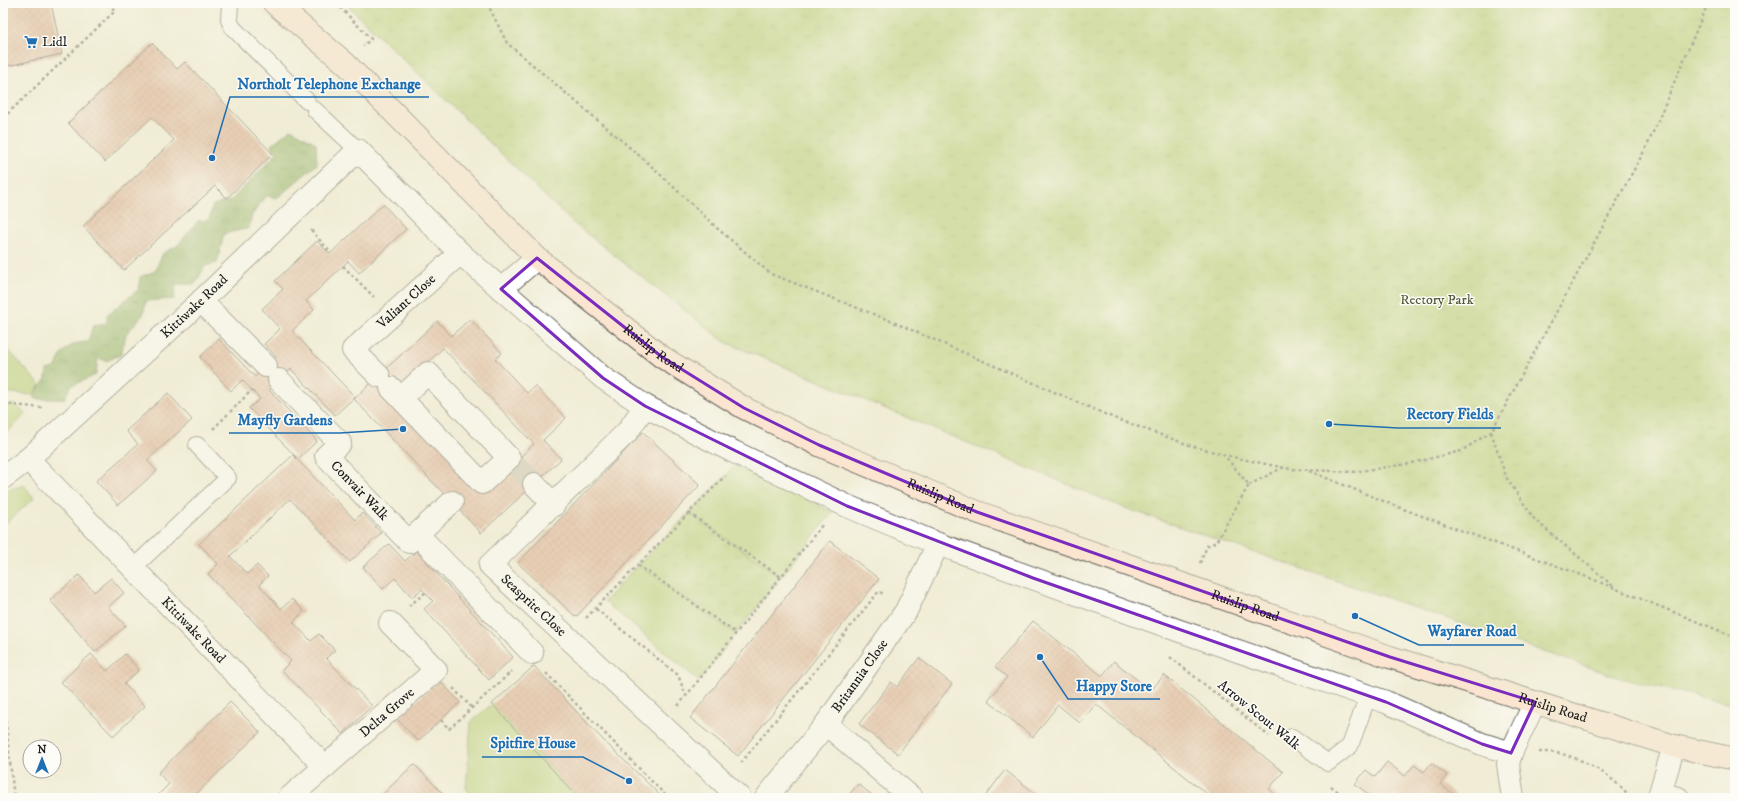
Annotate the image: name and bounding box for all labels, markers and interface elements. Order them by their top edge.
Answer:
place label: Lidl [42,33,68,51]
supermarket icon: Lidl [23,34,39,50]
callout: Northolt Telephone Exchange [230,70,429,97]
text: Northolt Telephone Exchange [237,75,422,94]
street label: Valiant Close [373,270,440,333]
street label: Kittiwake Road [157,271,232,342]
park label: Rectory Park [1400,291,1474,309]
street label: Ruislip Road [619,320,687,377]
callout: Rectory Fields [1398,401,1501,428]
text: Rectory Fields [1407,405,1493,424]
callout: Mayfly Gardens [229,406,340,433]
text: Mayfly Gardens [238,411,332,430]
street label: Convair Walk [326,457,393,524]
street label: Ruislip Road [904,474,977,519]
street label: Seasprite Close [497,570,570,641]
street label: Ruislip Road [1208,586,1282,626]
street label: Kittiwake Road [157,593,229,667]
callout: Wayfarer Road [1419,618,1524,645]
text: Wayfarer Road [1426,622,1517,641]
street label: Britannia Close [828,636,892,716]
callout: Happy Store [1068,672,1160,699]
street label: Arrow Scout Walk [1214,676,1304,754]
text: Happy Store [1076,677,1153,696]
street label: Delta Grove [356,684,419,742]
street label: Ruislip Road [1516,689,1589,727]
callout: Spitfire House [482,730,583,757]
text: Spitfire House [490,734,577,753]
north arrow [22,739,62,779]
text: N [37,743,47,757]

